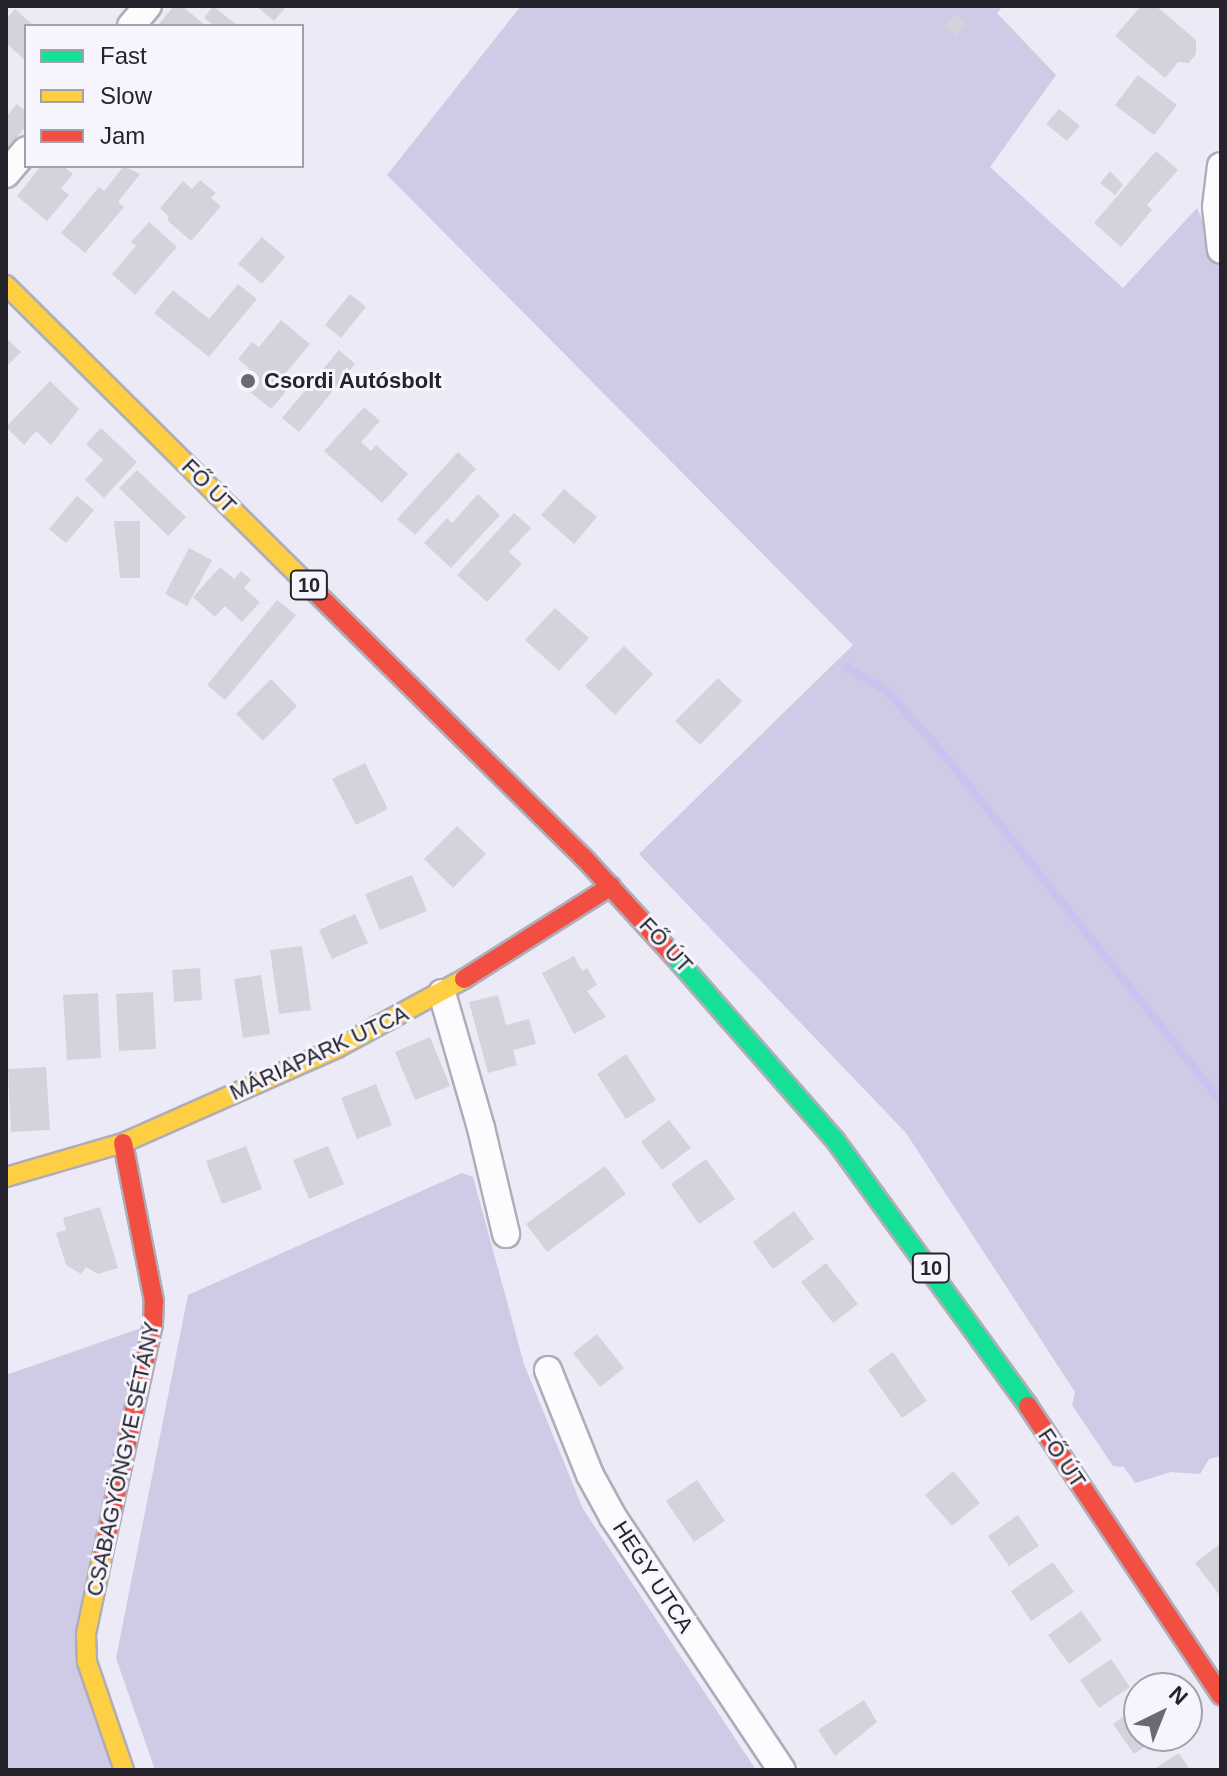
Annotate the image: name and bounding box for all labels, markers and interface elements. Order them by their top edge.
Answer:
legend [24,24,304,168]
text: Fast [100,42,147,69]
text: Slow [100,82,152,109]
text: Jam [100,122,145,149]
place label: Csordi Autósbolt [264,368,442,394]
marker: Csordi Autósbolt [239,372,257,390]
street label: FŐ ÚT [176,453,242,519]
road number: 10 [289,569,329,601]
street label: FŐ ÚT [634,912,698,978]
street label: MÁRIAPARK UTCA [226,1000,412,1106]
road number: 10 [911,1252,951,1284]
street label: CSABAGYÖNGYE SÉTÁNY [81,1319,165,1599]
street label: FŐ ÚT [1033,1423,1091,1493]
street label: HEGY UTCA [607,1516,699,1638]
north arrow [1123,1672,1203,1752]
text: N [1164,1681,1193,1710]

